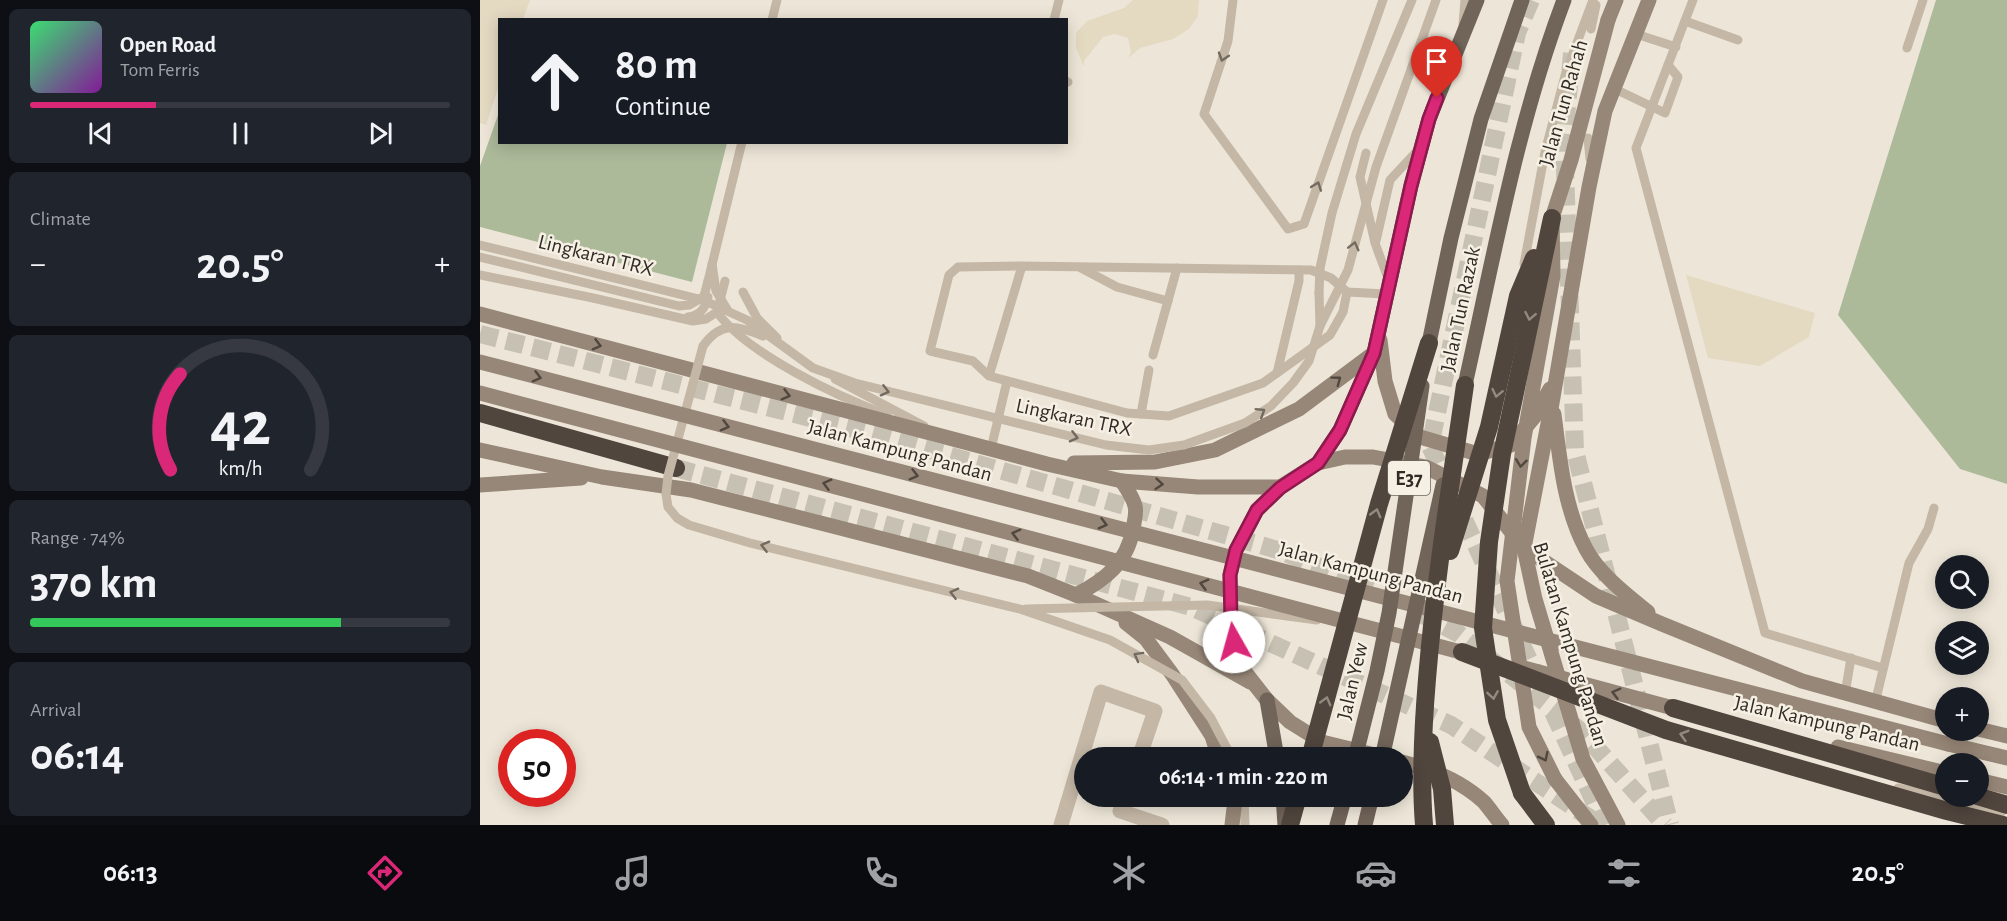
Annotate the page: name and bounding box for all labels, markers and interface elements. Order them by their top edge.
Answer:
text: Open Road [120,34,216,56]
pin [1411,36,1462,98]
street label: Jalan Tun Rahah [1535,37,1592,169]
icon: ahead [516,42,594,120]
text: 80 m [615,44,698,86]
icon: arrive [1420,45,1453,78]
one-way arrow [1218,51,1230,62]
text: Tom Ferris [120,60,200,80]
text: Continue [615,93,711,120]
icon: previous [84,117,117,150]
icon: pause [224,117,257,150]
icon: next [364,117,397,150]
one-way arrow [1310,181,1322,192]
text: Climate [30,209,91,229]
street label: Lingkaran TRX [536,231,656,280]
one-way arrow [1347,241,1360,251]
text: 20.5° [196,242,284,287]
street label: Jalan Tun Razak [1437,244,1484,373]
text: − [30,248,46,281]
text: + [434,248,450,281]
one-way arrow [1524,311,1537,321]
one-way arrow [592,338,602,351]
one-way arrow [531,369,541,382]
one-way arrow [1330,376,1341,387]
one-way arrow [880,383,890,396]
one-way arrow [780,388,791,400]
one-way arrow [1491,388,1504,398]
text: 42 [210,394,270,456]
street label: Lingkaran TRX [1014,395,1134,440]
one-way arrow [1255,408,1265,420]
street label: Jalan Kampung Pandan [805,416,994,485]
one-way arrow [720,419,730,431]
one-way arrow [1069,430,1079,443]
text: km/h [218,458,262,479]
one-way arrow [1515,458,1528,467]
road number: E37 [1388,461,1430,495]
one-way arrow [908,468,919,480]
one-way arrow [1155,477,1164,490]
one-way arrow [822,479,832,492]
one-way arrow [1369,508,1382,518]
one-way arrow [1097,517,1108,529]
text: Range · 74% [30,528,125,548]
one-way arrow [1011,529,1021,542]
street label: Jalan Kampung Pandan [1276,538,1465,607]
street label: Bulatan Kampung Pandan [1529,539,1612,749]
one-way arrow [760,541,770,554]
map controls [1935,555,1989,807]
button: search [1935,555,1989,609]
text: 370 km [30,561,158,606]
one-way arrow [1200,579,1210,592]
one-way arrow [950,587,960,600]
position arrow [1202,610,1266,674]
button: layers [1935,621,1989,675]
street label: Jalan Yew [1333,641,1372,722]
one-way arrow [1134,652,1144,663]
button: + [1935,687,1989,741]
one-way arrow [1611,688,1622,700]
one-way arrow [1487,690,1499,700]
street label: Jalan Kampung Pandan [1732,692,1922,755]
one-way arrow [1319,696,1331,707]
text: Arrival [30,700,81,720]
speed limit sign: 50 [498,729,576,807]
one-way arrow [1679,730,1690,742]
text: 06:14 [30,733,124,778]
one-way arrow [1537,750,1549,761]
button: − [1935,753,1989,807]
text: 06:14 · 1 min · 220 m [1159,766,1328,788]
icon: directions [364,852,406,894]
icon: music [612,852,654,894]
icon: phone [860,852,902,894]
icon: climate [1108,852,1150,894]
icon: car [1355,852,1397,894]
icon: filters [1603,852,1645,894]
text: 06:13 [103,859,158,886]
text: 20.5° [1851,859,1904,886]

